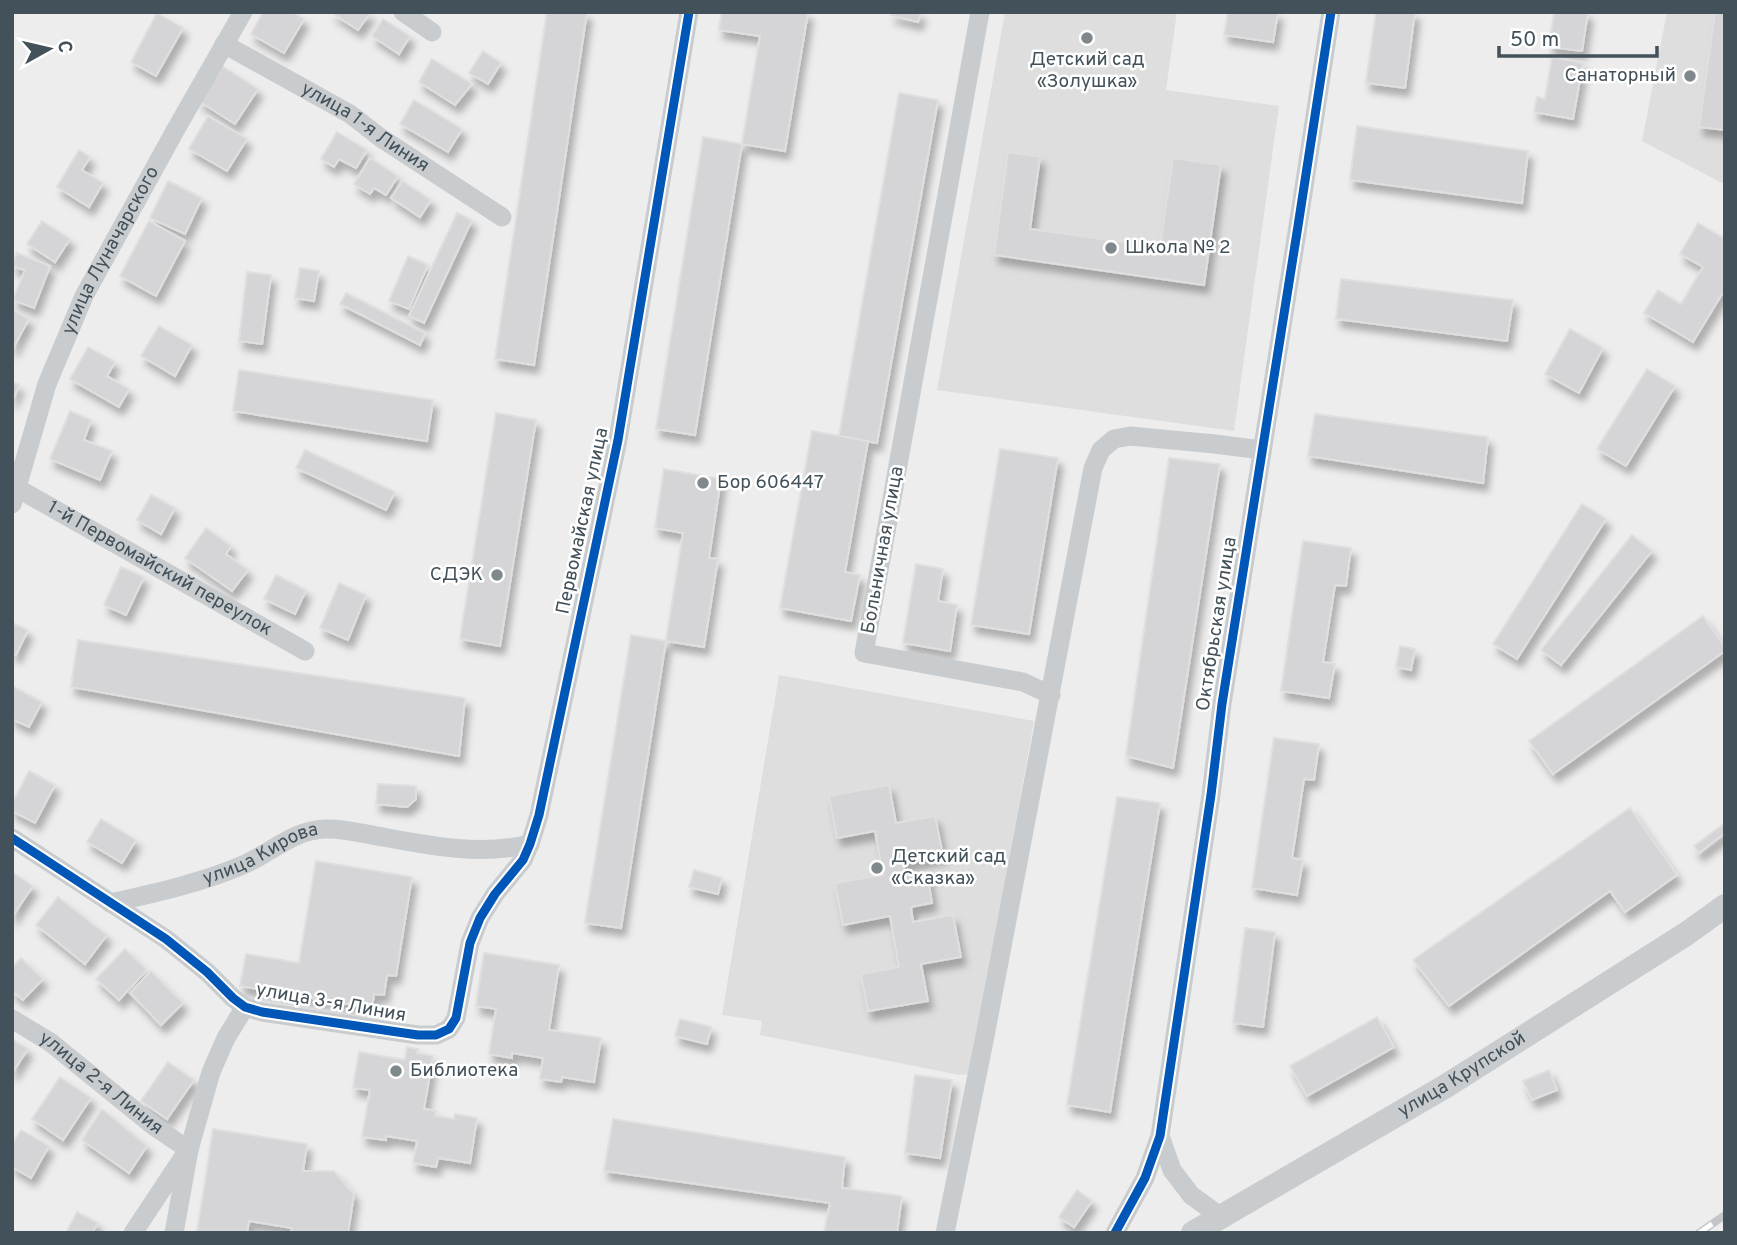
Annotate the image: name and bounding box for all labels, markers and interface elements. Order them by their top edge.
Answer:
north arrow [14,14,84,84]
scale bar [1499,14,1656,58]
text: 50 m [1510,27,1559,54]
marker: Детский сад «Золушка» [1079,30,1095,46]
text: С [51,39,77,55]
place label: Детский сад «Золушка» [1029,48,1145,94]
place label: Санаторный [1564,64,1676,88]
marker: Санаторный [1682,68,1698,84]
street label: улица 1-я Линия [297,77,434,178]
street label: улица Луначарского [57,162,165,339]
place label: Школа № 2 [1125,236,1231,260]
marker: Школа № 2 [1103,240,1119,256]
street label: Первомайская улица [551,425,615,617]
street label: Больничная улица [856,464,910,636]
place label: Бор 606447 [717,471,824,495]
marker: Бор 606447 [695,475,711,491]
street label: 1-й Первомайский переулок [43,496,276,642]
street label: Октябрьская улица [1191,535,1243,713]
place label: СДЭК [430,563,483,587]
marker: СДЭК [489,567,505,583]
street label: улица Кирова [200,818,320,891]
place label: Детский сад «Сказка» [891,845,1006,891]
marker: Детский сад «Сказка» [869,860,885,876]
street label: улица 3-я Линия [254,978,408,1028]
street label: улица 2-я Линия [35,1026,167,1141]
street label: улица Крупской [1394,1026,1530,1123]
place label: Библиотека [410,1059,518,1083]
marker: Библиотека [388,1063,404,1079]

